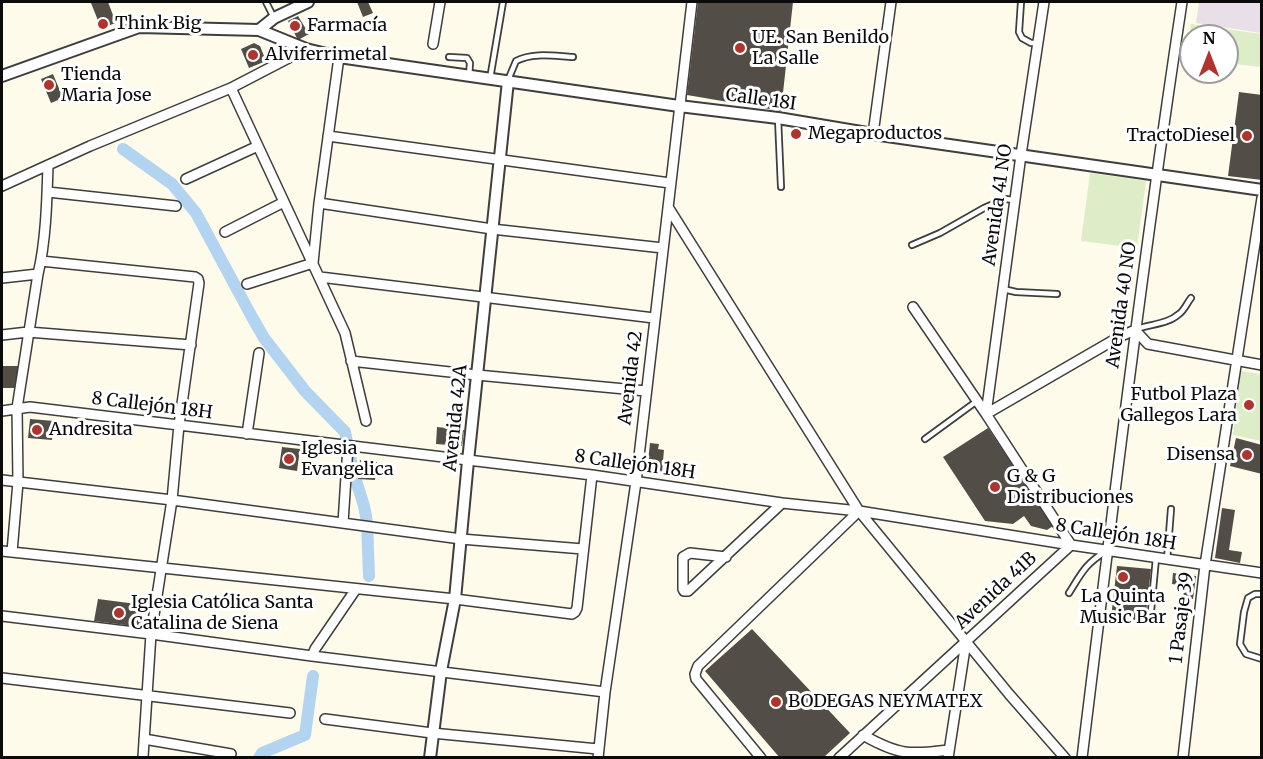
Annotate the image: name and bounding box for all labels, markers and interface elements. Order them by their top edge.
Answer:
place label: Think Big [115,13,201,35]
place label: Farmacía [307,15,387,37]
marker: Think Big [96,17,110,31]
marker: Farmacía [288,19,302,33]
north arrow [1179,24,1239,84]
place label: UE. San Benildo La Salle [752,27,889,70]
text: N [1203,28,1215,48]
marker: UE. San Benildo La Salle [733,41,747,55]
place label: Alviferrimetal [265,44,387,66]
marker: Alviferrimetal [246,48,260,62]
place label: Tienda Maria Jose [61,64,151,106]
marker: Tienda Maria Jose [42,78,56,92]
street label: Calle 18I [724,84,798,116]
place label: Megaproductos [808,123,942,145]
place label: TractoDiesel [1126,125,1235,147]
marker: Megaproductos [789,127,803,141]
marker: TractoDiesel [1240,129,1254,143]
street label: Avenida 41 NO [979,143,1017,267]
street label: Avenida 40 NO [1102,240,1142,370]
street label: Avenida 42 [615,330,647,426]
street label: Avenida 42A [440,364,472,472]
place label: Futbol Plaza Gallegos Lara [1120,384,1237,426]
street label: 8 Callejón 18H [90,388,214,424]
marker: Futbol Plaza Gallegos Lara [1242,398,1256,412]
place label: Andresita [49,419,133,441]
marker: Andresita [30,423,44,437]
place label: Iglesia Evangelica [301,438,394,480]
place label: Disensa [1167,444,1235,466]
street label: 8 Callejón 18H [573,446,697,484]
marker: Disensa [1240,448,1254,462]
marker: Iglesia Evangelica [282,452,296,466]
place label: G & G Distribuciones [1007,466,1134,508]
marker: G & G Distribuciones [988,480,1002,494]
street label: 8 Callejón 18H [1054,515,1178,555]
street label: Avenida 41B [951,548,1041,634]
marker: La Quinta Music Bar [1116,570,1130,584]
street label: 1 Pasaje 39 [1166,571,1198,665]
place label: La Quinta Music Bar [1080,586,1166,628]
place label: Iglesia Católica Santa Catalina de Siena [131,592,313,634]
marker: Iglesia Católica Santa Catalina de Siena [112,606,126,620]
place label: BODEGAS NEYMATEX [788,691,983,713]
marker: BODEGAS NEYMATEX [769,695,783,709]

